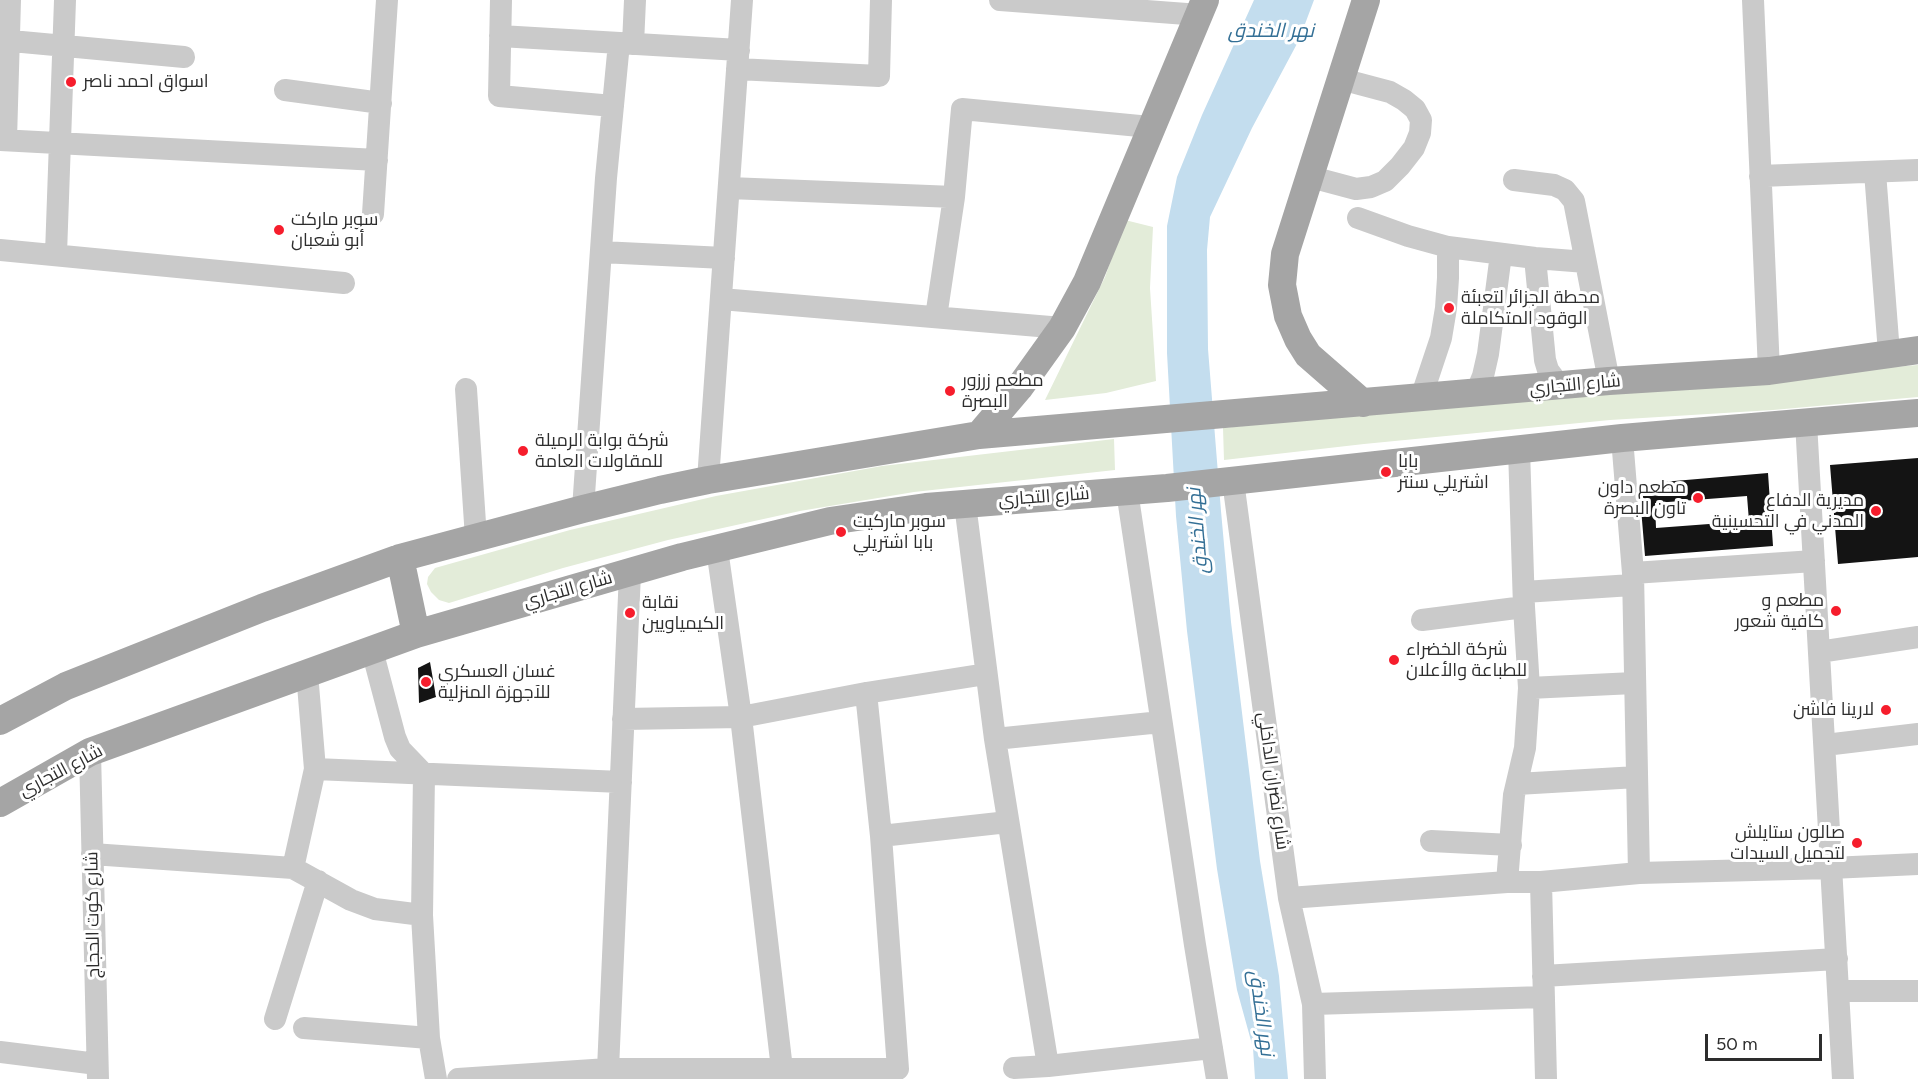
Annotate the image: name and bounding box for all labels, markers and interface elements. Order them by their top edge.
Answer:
water label: نهر الخندق [1228,19,1314,43]
place label: اسواق احمد ناصر [83,71,209,93]
marker: اسواق احمد ناصر [64,75,78,89]
place label: سوبر ماركت أبو شعبان [291,209,378,252]
marker: سوبر ماركت أبو شعبان [272,223,286,237]
place label: محطة الجزائر لتعبئة الوقود المتكاملة [1461,287,1600,330]
marker: محطة الجزائر لتعبئة الوقود المتكاملة [1442,301,1456,315]
place label: مطعم زرزور البصرة [962,370,1044,412]
street label: شارع التجاري [1529,370,1621,400]
marker: مطعم زرزور البصرة [943,384,957,398]
place label: شركة بوابة الرميلة للمقاولات العامة [535,430,669,472]
marker: شركة بوابة الرميلة للمقاولات العامة [516,444,530,458]
place label: بابا اشتريلي سنتر [1398,451,1489,494]
marker: بابا اشتريلي سنتر [1379,465,1393,479]
place label: مطعم داون تاون البصرة [1598,477,1686,520]
street label: شارع التجاري [998,483,1090,511]
water label: نهر الخندق [1182,487,1214,575]
place label: مديرية الدفاع المدني في التحسينية [1712,490,1864,532]
marker: مطعم داون تاون البصرة [1691,491,1705,505]
marker: مديرية الدفاع المدني في التحسينية [1869,504,1883,518]
place label: سوبر ماركيت بابا اشتريلي [853,511,946,554]
marker: سوبر ماركيت بابا اشتريلي [834,525,848,539]
street label: شارع التجاري [521,567,615,613]
place label: مطعم و كافية شعور [1735,590,1824,632]
place label: نقابة الكيمياويين [642,592,724,634]
marker: مطعم و كافية شعور [1829,604,1843,618]
marker: نقابة الكيمياويين [623,606,637,620]
place label: شركة الخضراء للطباعة والأعلان [1406,639,1527,682]
marker: شركة الخضراء للطباعة والأعلان [1387,653,1401,667]
place label: غسان العسكري للآجهزة المنزلية [438,661,556,704]
marker: غسان العسكري للآجهزة المنزلية [419,675,433,689]
place label: لارينا فاشن [1793,699,1874,721]
marker: لارينا فاشن [1879,703,1893,717]
street label: شارع نضران الداخلي [1253,711,1293,851]
street label: شارع التجاري [16,740,106,802]
place label: صالون ستايلش لتجميل السيدات [1730,822,1845,864]
marker: صالون ستايلش لتجميل السيدات [1850,836,1864,850]
street label: شارع كوت الحجاج [81,851,105,979]
water label: نهر الخندق [1243,969,1279,1057]
scale bar [1708,1022,1825,1060]
text: 50 m [1716,1033,1758,1055]

